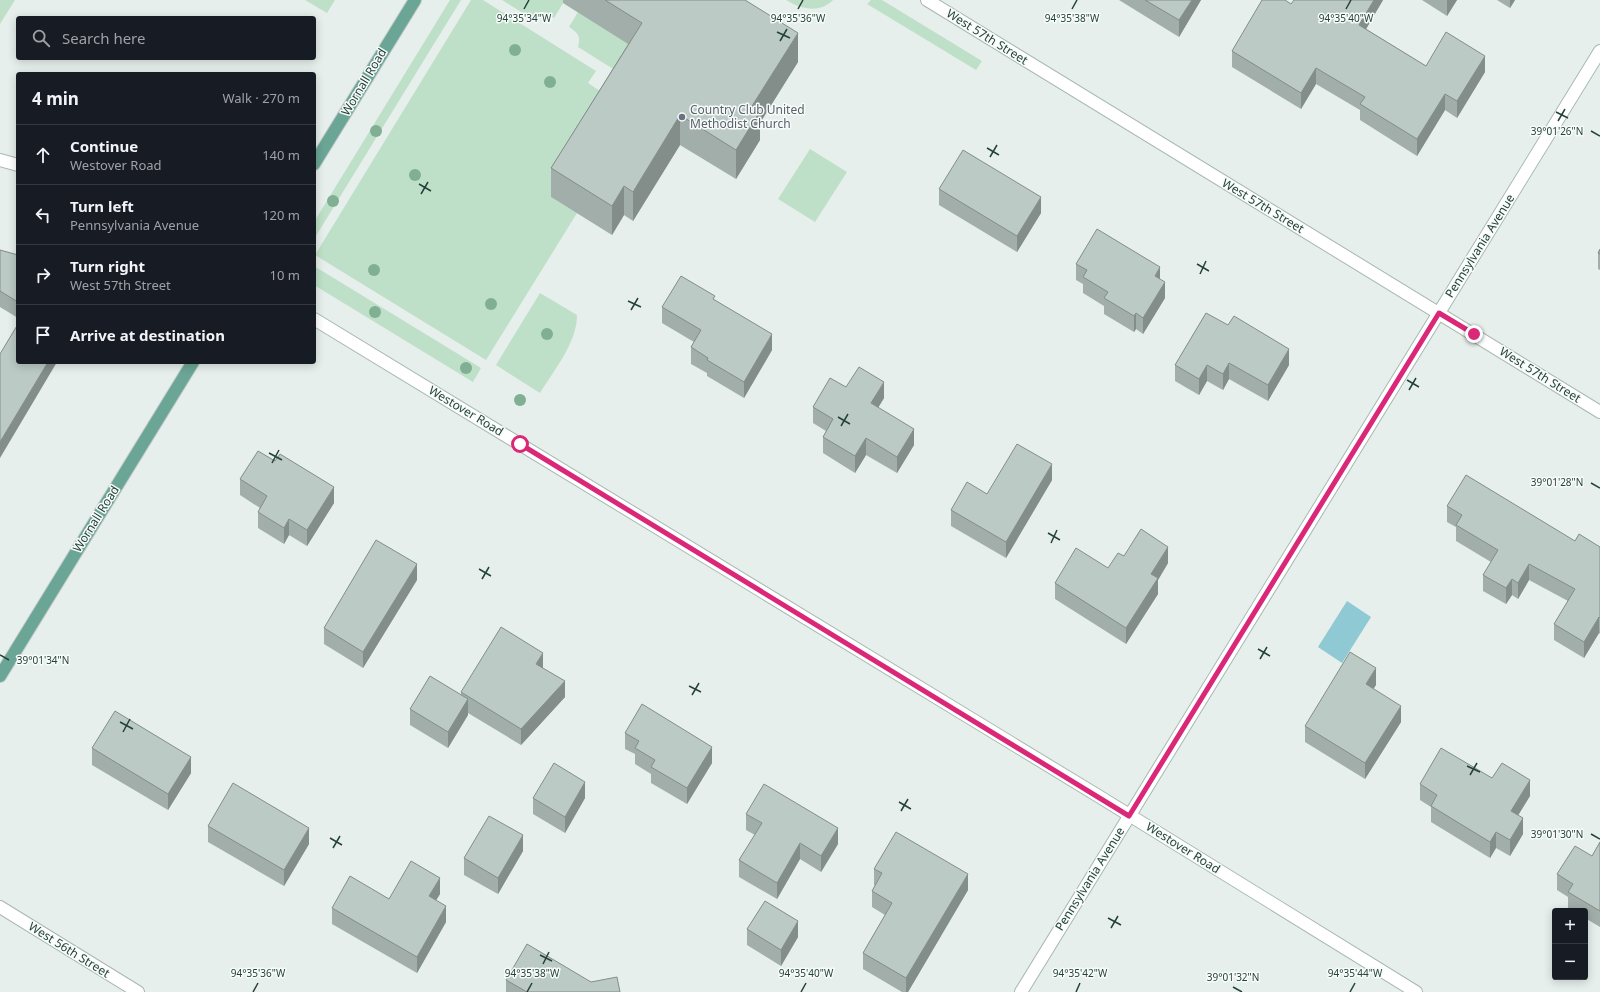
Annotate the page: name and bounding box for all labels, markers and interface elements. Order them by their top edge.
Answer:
street label: West 57th Street [943,5,1032,69]
text: 94°35'34"W [497,11,552,25]
text: 94°35'36"W [771,11,826,25]
text: 94°35'38"W [1045,11,1100,25]
text: 94°35'40"W [1319,11,1374,25]
search box [16,16,316,60]
icon: search [30,27,52,49]
text: Search here [62,28,145,48]
street label: Wornall Road [337,45,390,118]
text: 4 min [32,87,79,110]
text: Walk · 270 m [222,89,300,107]
place label: Country Club United Methodist Church [690,101,805,132]
marker: Country Club United Methodist Church [677,112,687,122]
text: 39°01'26"N [1531,124,1583,138]
text: Continue [70,136,138,156]
icon: ahead [32,144,54,166]
text: 140 m [262,146,300,164]
text: Westover Road [70,156,162,174]
street label: West 57th Street [1219,174,1308,237]
street label: Pennsylvania Avenue [1441,191,1518,301]
text: Turn left [70,196,134,216]
icon: left [32,204,54,226]
text: 120 m [262,206,300,224]
text: Pennsylvania Avenue [70,216,199,234]
text: Turn right [70,256,145,276]
icon: right [32,264,54,286]
text: 10 m [270,266,300,284]
text: West 57th Street [70,276,171,294]
icon: arrive [32,324,54,346]
text: Arrive at destination [70,325,225,345]
route end [1465,325,1483,343]
street label: West 57th Street [1496,343,1585,407]
street label: Westover Road [426,382,507,440]
route start [511,435,529,453]
text: 39°01'28"N [1531,475,1583,489]
street label: Wornall Road [68,482,123,555]
text: 39°01'34"N [17,653,69,667]
street label: Westover Road [1143,818,1224,877]
street label: Pennsylvania Avenue [1051,824,1128,934]
text: 39°01'30"N [1531,827,1583,841]
map controls [1552,908,1588,980]
button: + [1552,908,1588,944]
street label: West 56th Street [25,918,114,982]
button: − [1552,944,1588,980]
text: 94°35'36"W [231,966,286,980]
text: 94°35'38"W [505,966,560,980]
text: 94°35'40"W [779,966,834,980]
text: 94°35'42"W [1053,966,1108,980]
text: 94°35'44"W [1328,966,1383,980]
text: 39°01'32"N [1207,970,1259,984]

